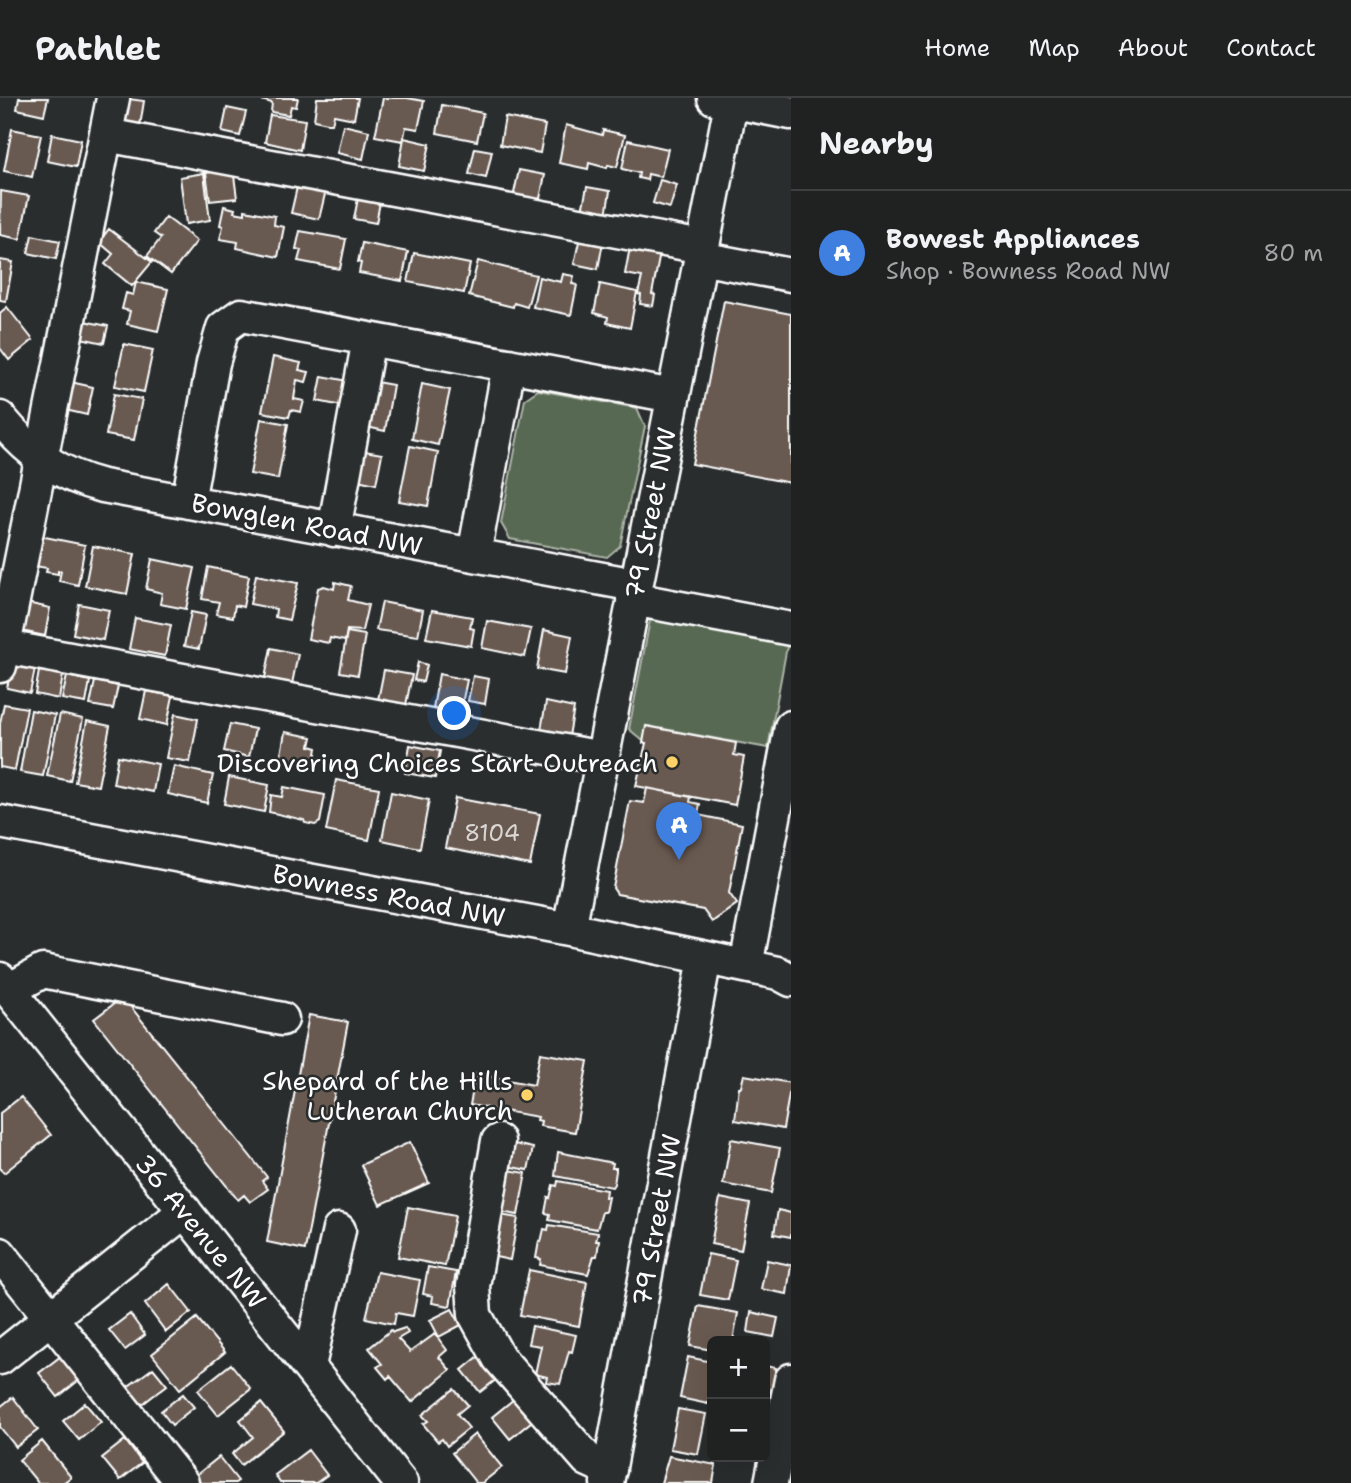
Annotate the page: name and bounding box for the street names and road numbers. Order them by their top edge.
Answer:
street label: 79 Street NW [616,424,684,602]
street label: Bowglen Road NW [188,484,426,564]
street label: Bowness Road NW [270,855,508,935]
street label: 79 Street NW [624,1131,688,1309]
street label: 36 Avenue NW [128,1146,274,1316]

